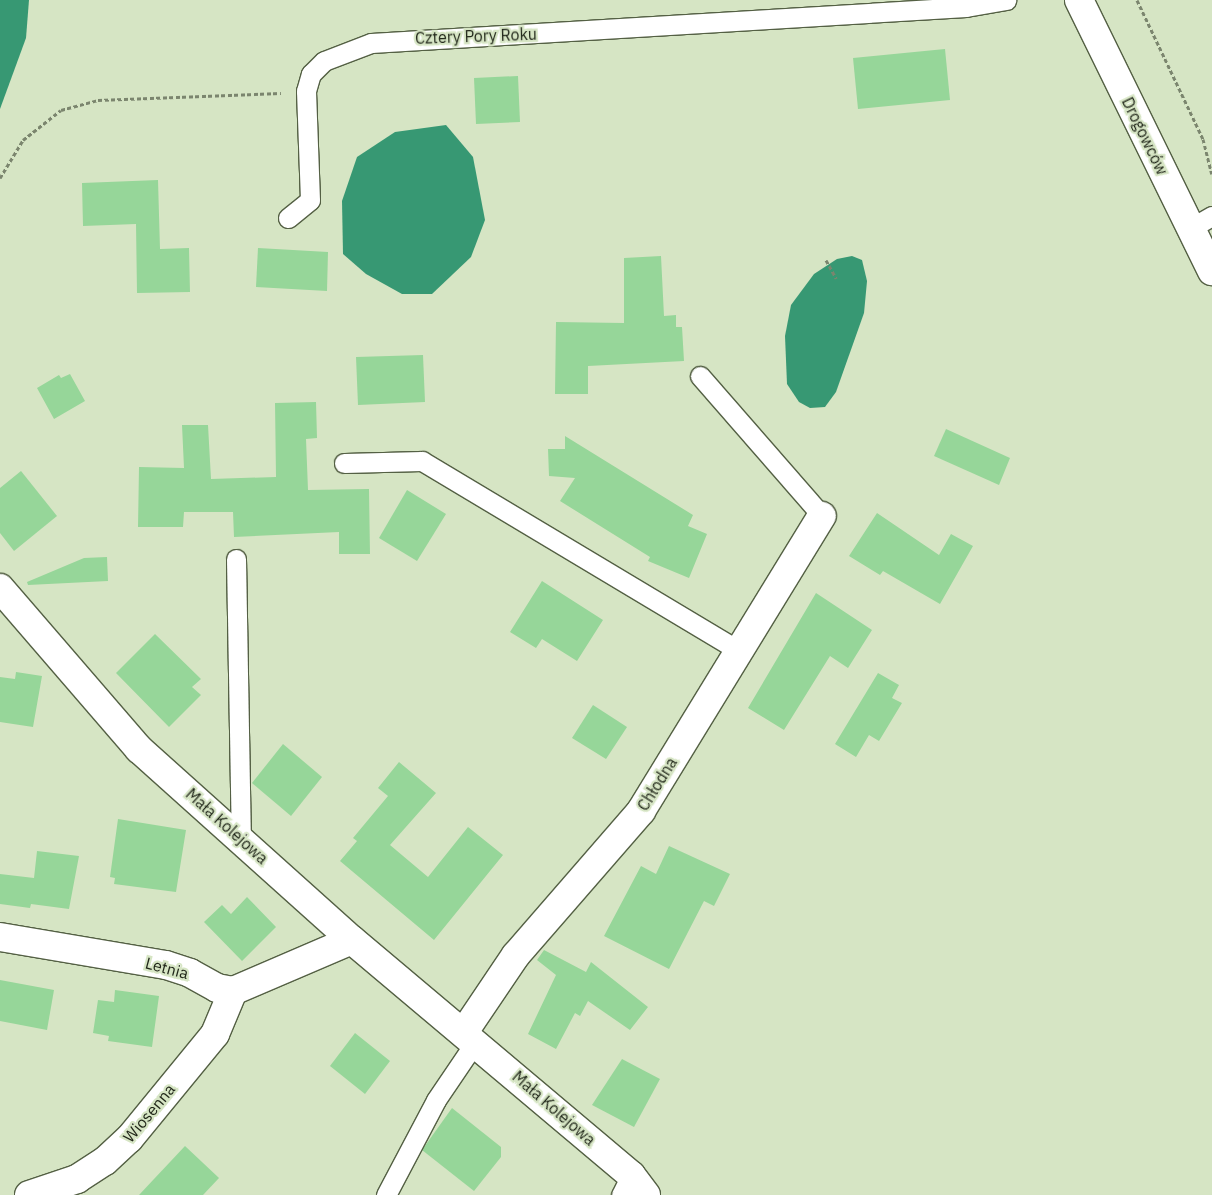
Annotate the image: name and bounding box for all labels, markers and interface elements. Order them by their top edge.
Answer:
street label: Cztery Pory Roku [415,24,537,48]
street label: Drogowców [1118,94,1172,178]
street label: Chłodna [633,754,681,814]
street label: Mała Kolejowa [182,784,272,868]
street label: Letnia [143,953,191,983]
street label: Mała Kolejowa [509,1067,599,1149]
street label: Wiosenna [119,1080,179,1146]

